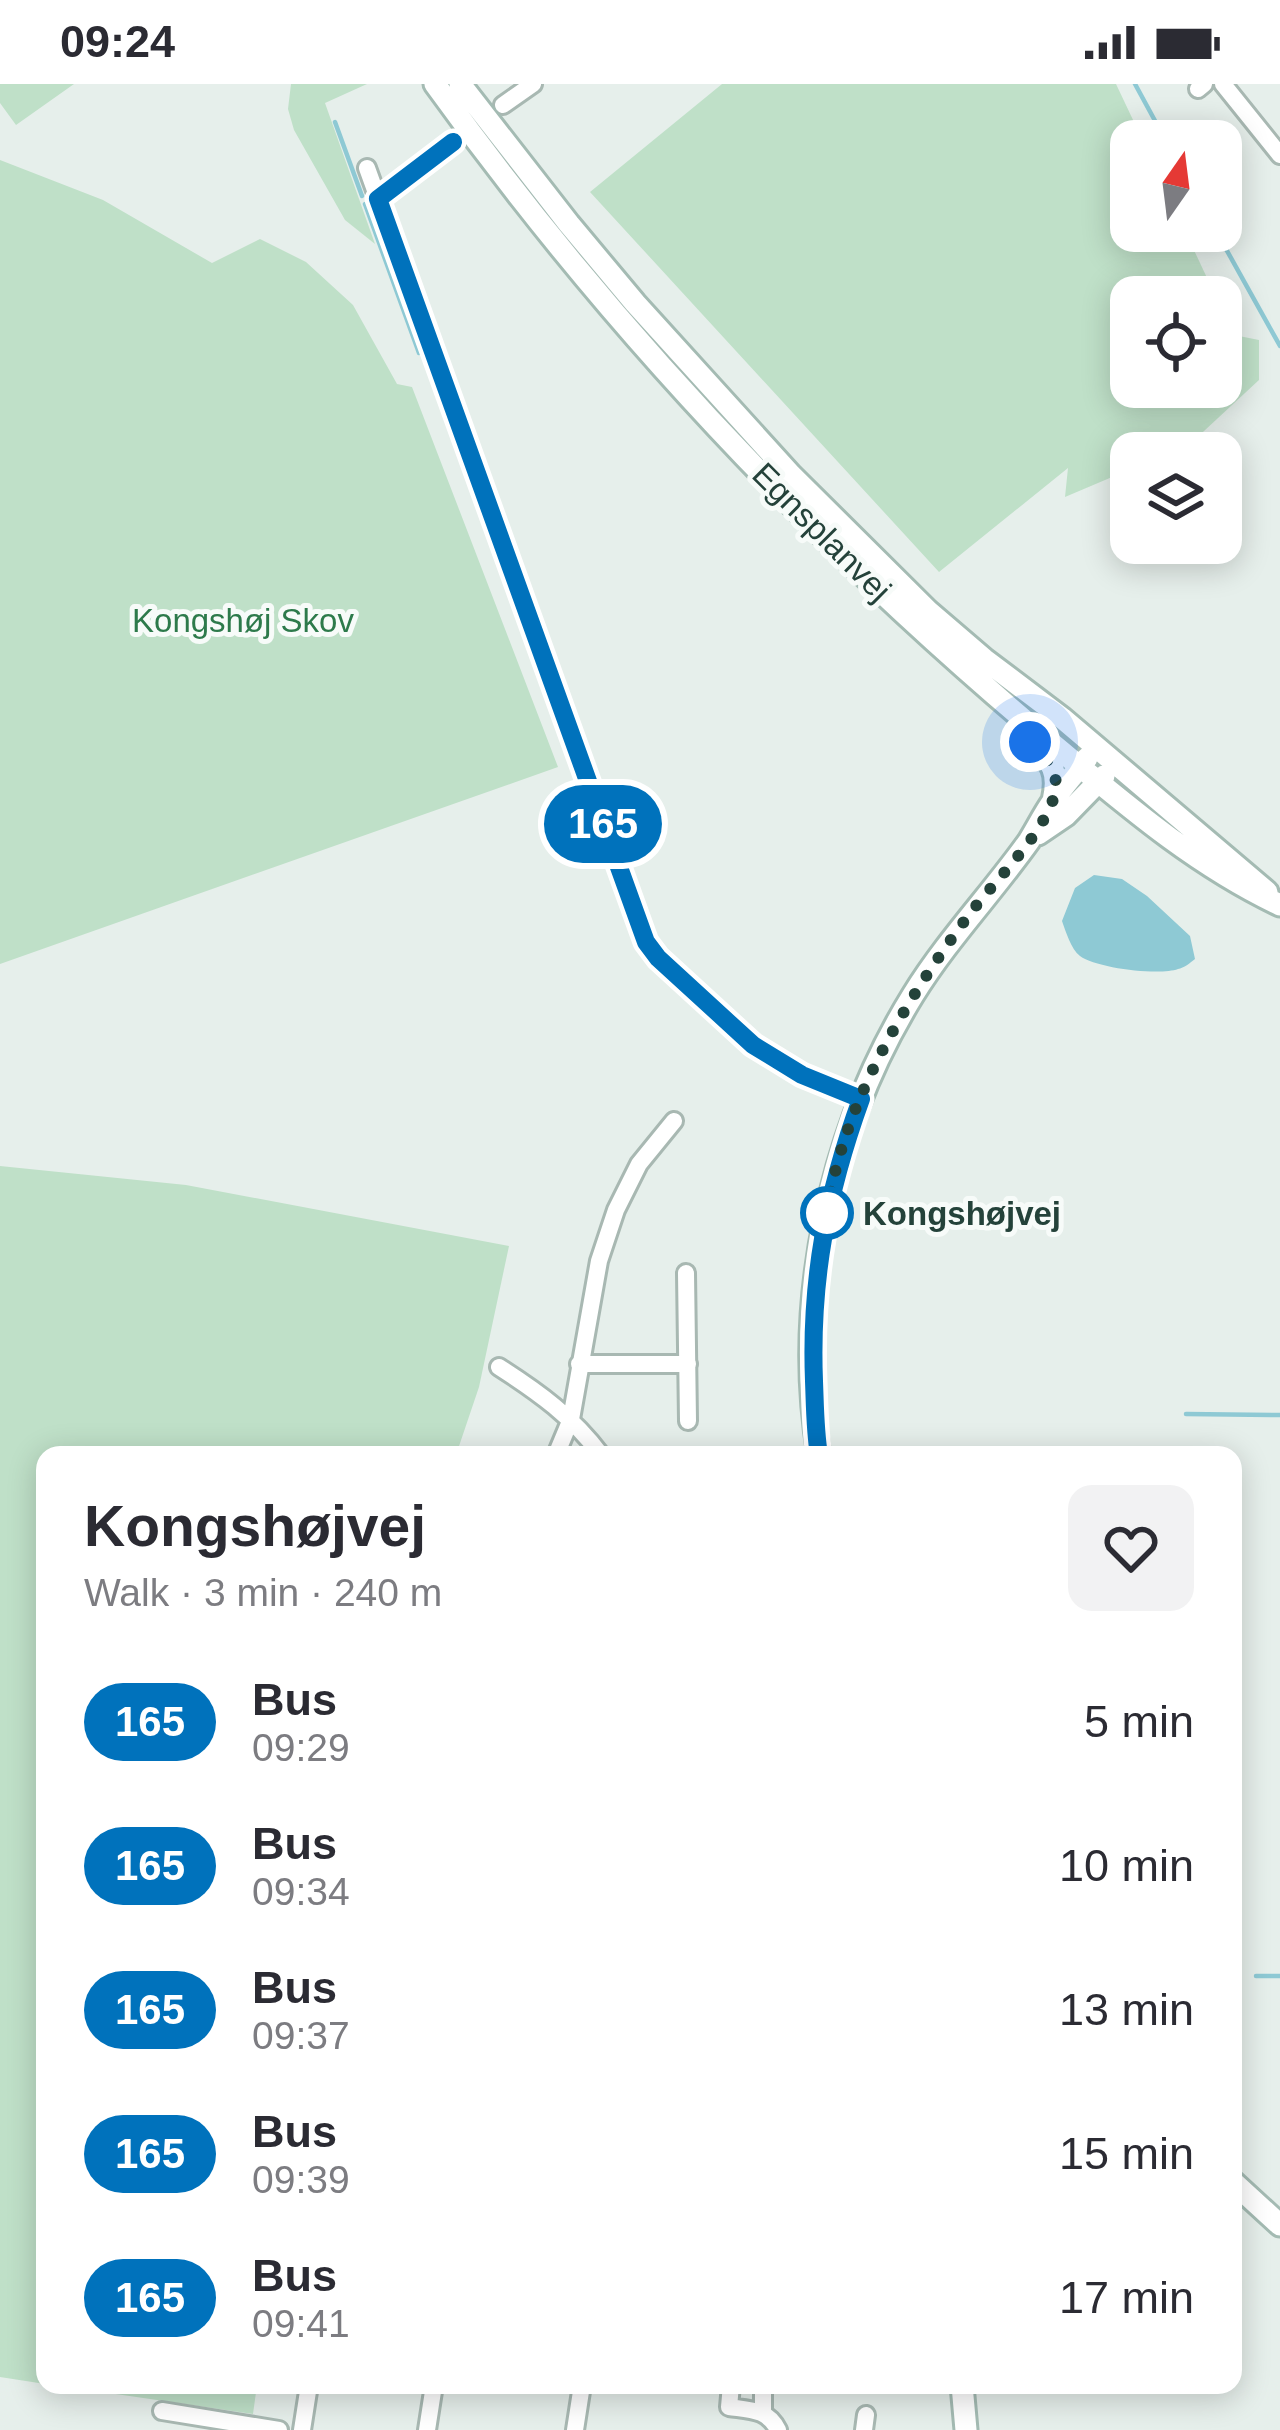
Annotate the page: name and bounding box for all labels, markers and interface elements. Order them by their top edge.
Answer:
text: 09:24 [60,16,175,67]
north arrow [1110,120,1242,252]
map controls [1110,120,1242,564]
button: locate [1110,276,1242,408]
button: layers [1110,432,1242,564]
street label: Egnsplanvej [745,455,899,609]
park label: Kongshøj Skov [132,602,354,639]
your location [1000,712,1060,772]
line badge: 165 [534,785,672,863]
text: 165 [568,800,638,847]
marker: Kongshøjvej [802,1188,852,1238]
place label: Kongshøjvej [863,1195,1061,1232]
button: heart [1068,1485,1194,1611]
text: Kongshøjvej [84,1494,426,1558]
text: Walk · 3 min · 240 m [84,1571,442,1614]
text: Bus [252,1674,337,1725]
text: 5 min [1084,1696,1194,1747]
text: 165 [115,1698,185,1745]
text: 09:29 [252,1726,350,1769]
text: Bus [252,1818,337,1869]
text: 10 min [1059,1840,1194,1891]
text: 165 [115,1842,185,1889]
text: 09:34 [252,1870,350,1913]
text: Bus [252,1962,337,2013]
text: 13 min [1059,1984,1194,2035]
text: 165 [115,1986,185,2033]
text: 09:37 [252,2014,350,2057]
text: Bus [252,2106,337,2157]
text: 15 min [1059,2128,1194,2179]
text: 165 [115,2130,185,2177]
text: 09:39 [252,2158,350,2201]
text: Bus [252,2250,337,2301]
text: 17 min [1059,2272,1194,2323]
text: 165 [115,2274,185,2321]
text: 09:41 [252,2302,350,2345]

